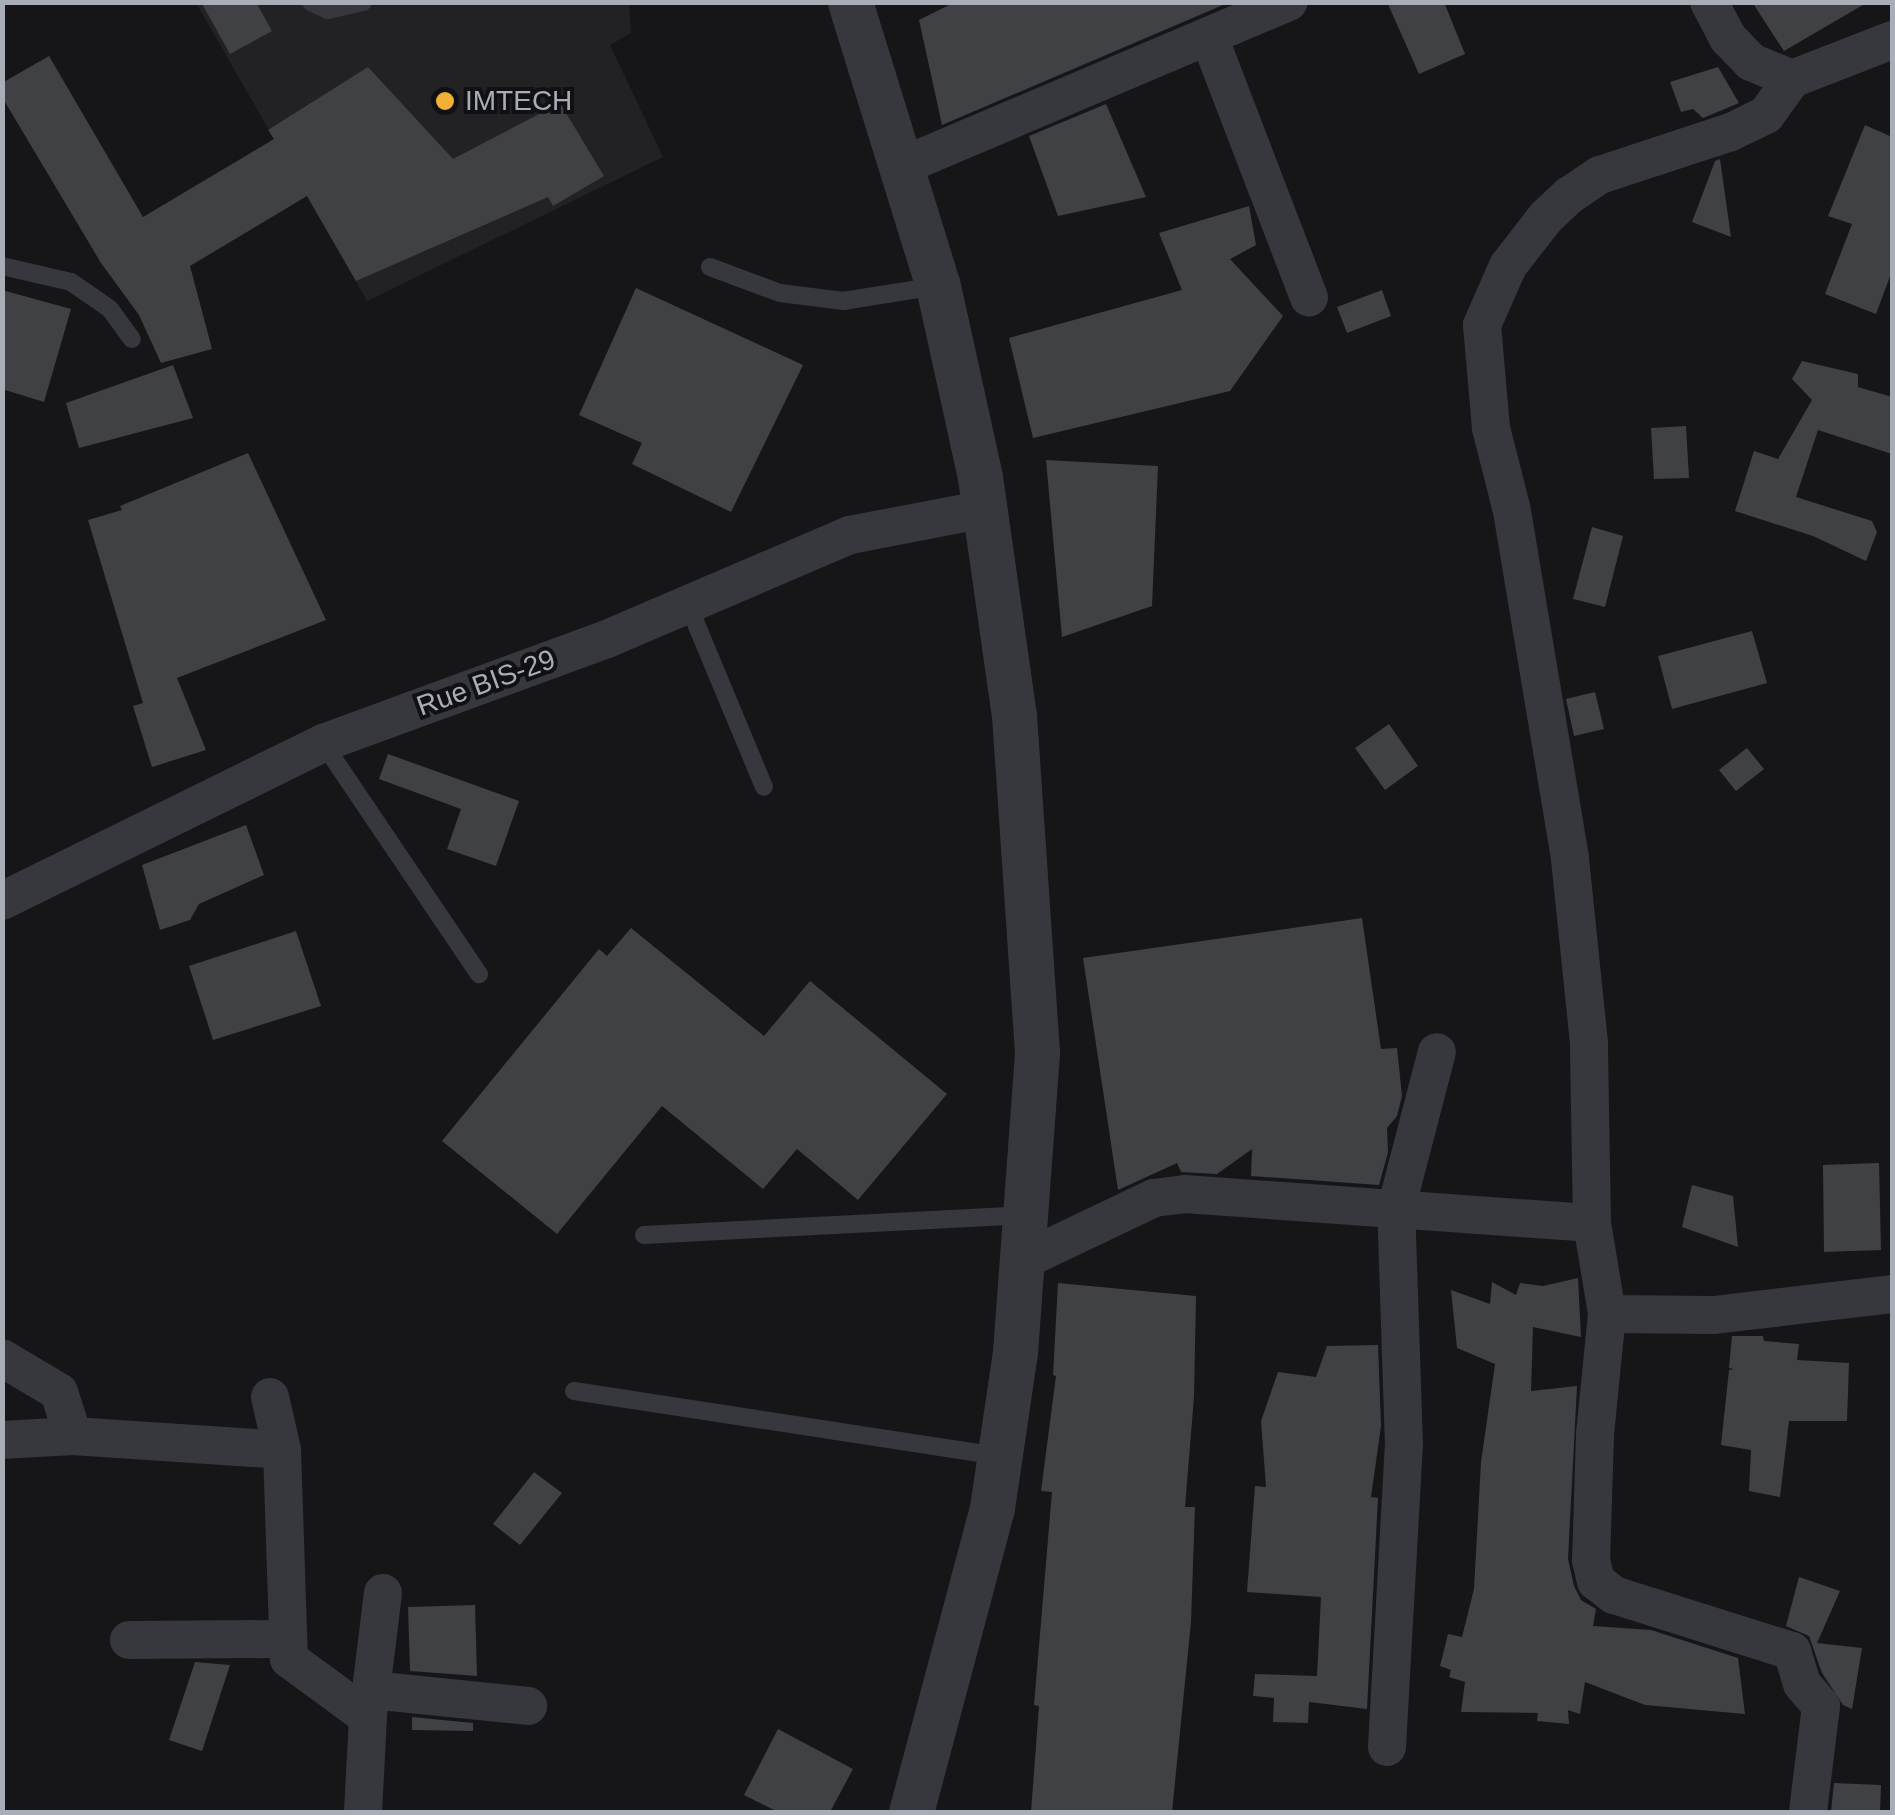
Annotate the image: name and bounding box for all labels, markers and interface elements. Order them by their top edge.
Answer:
place label: IMTECH [465,84,572,118]
marker: IMTECH [434,90,456,112]
street label: Rue BIS-29 [412,642,560,724]

